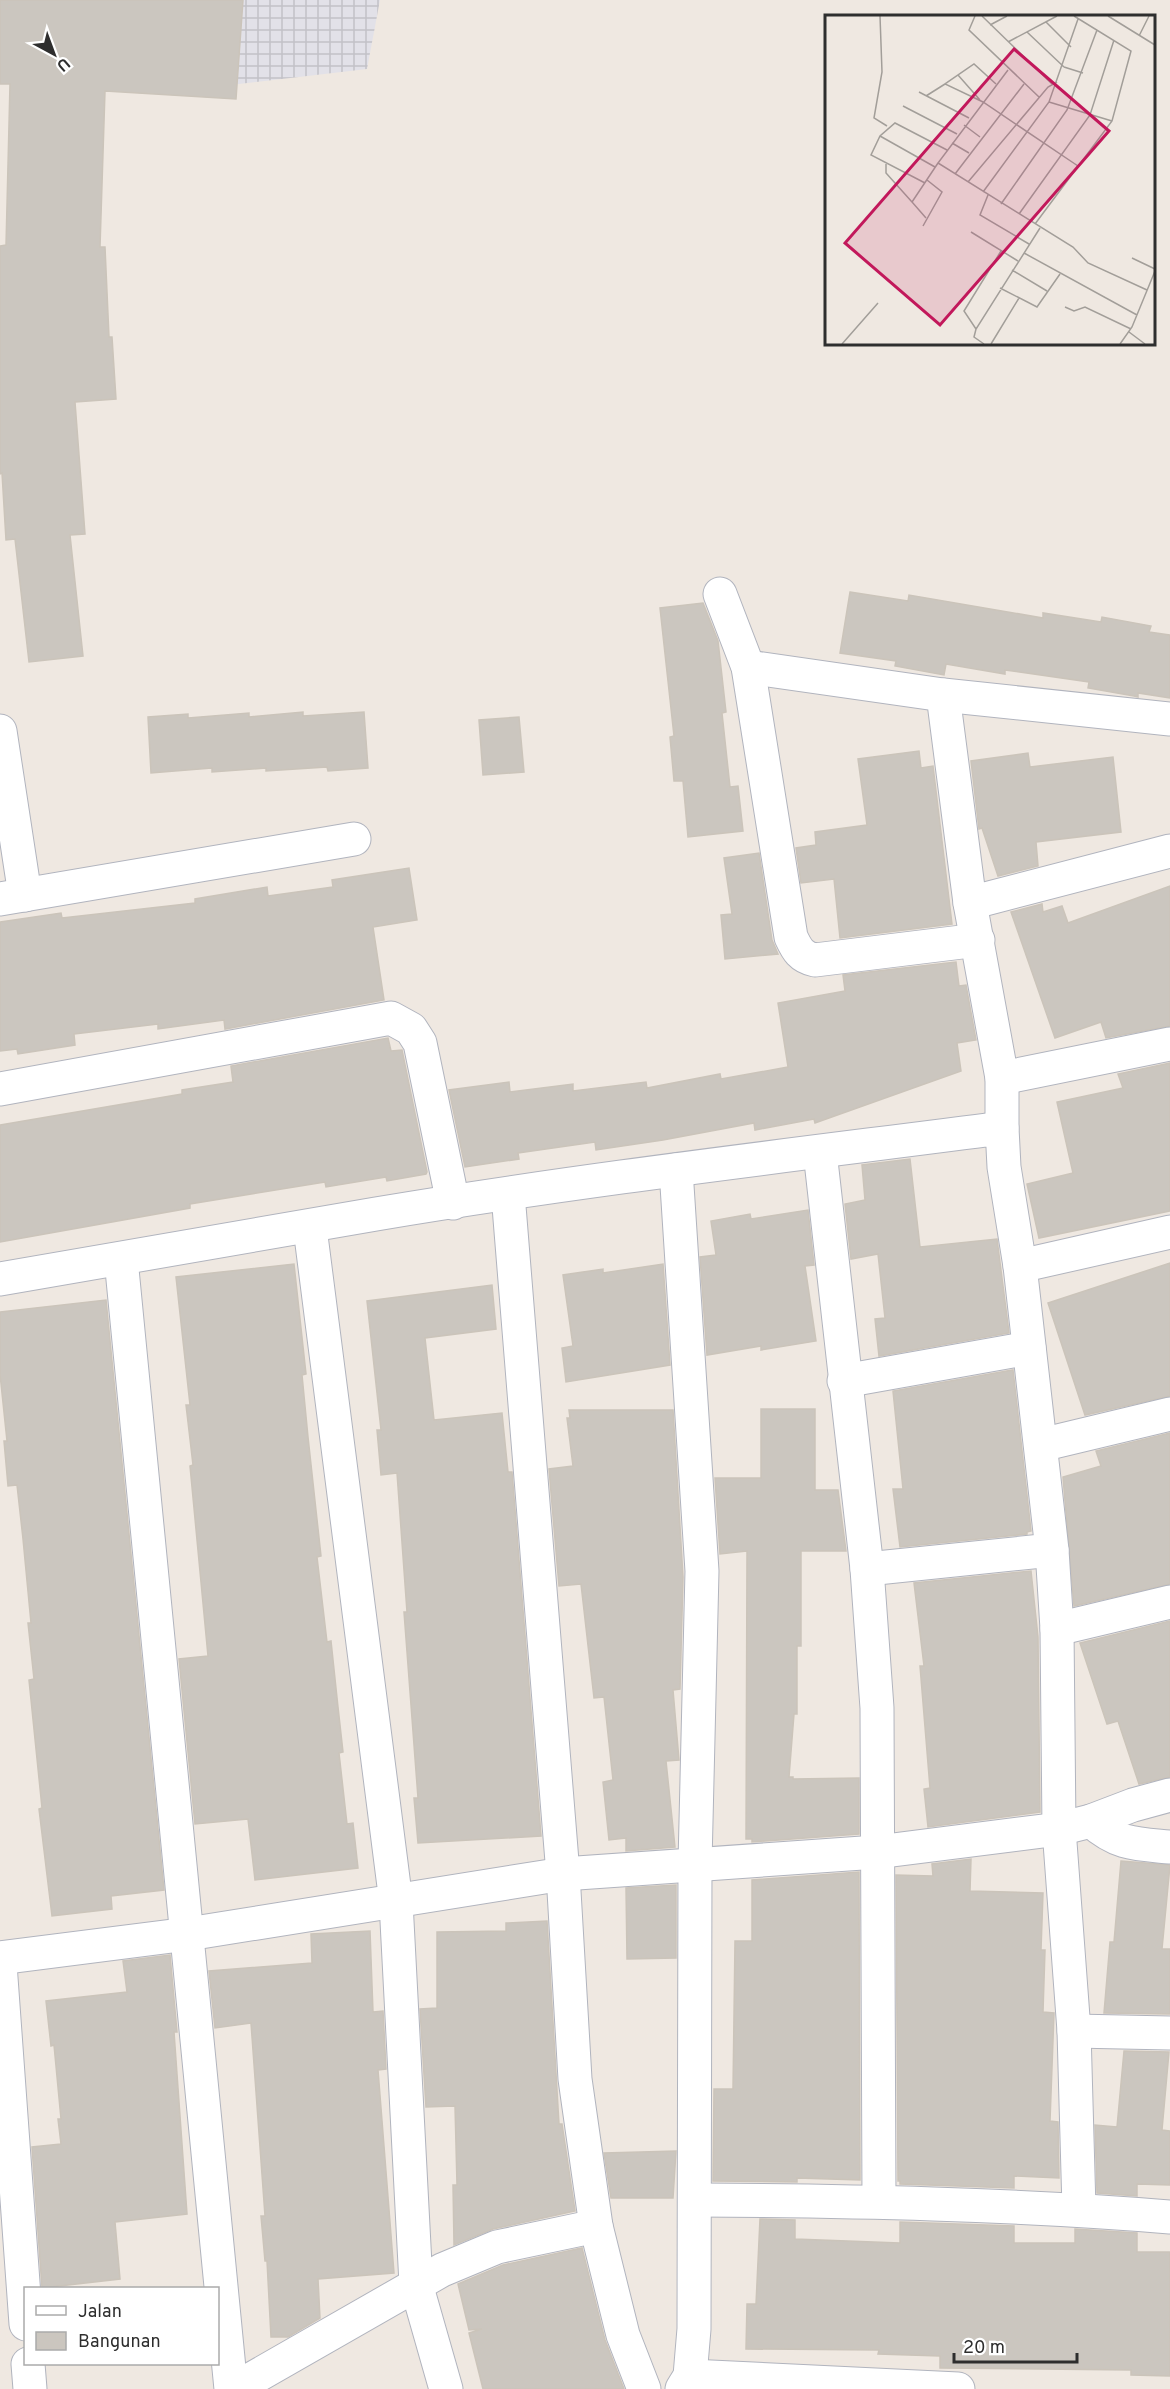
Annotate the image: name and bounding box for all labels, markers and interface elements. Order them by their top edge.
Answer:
inset map [825,15,1155,345]
north arrow [24,24,84,84]
text: U [52,53,73,75]
legend [24,2287,219,2365]
text: Jalan [78,2301,122,2324]
scale bar [954,2326,1077,2364]
text: Bangunan [78,2331,161,2354]
text: 20 m [963,2337,1005,2360]

